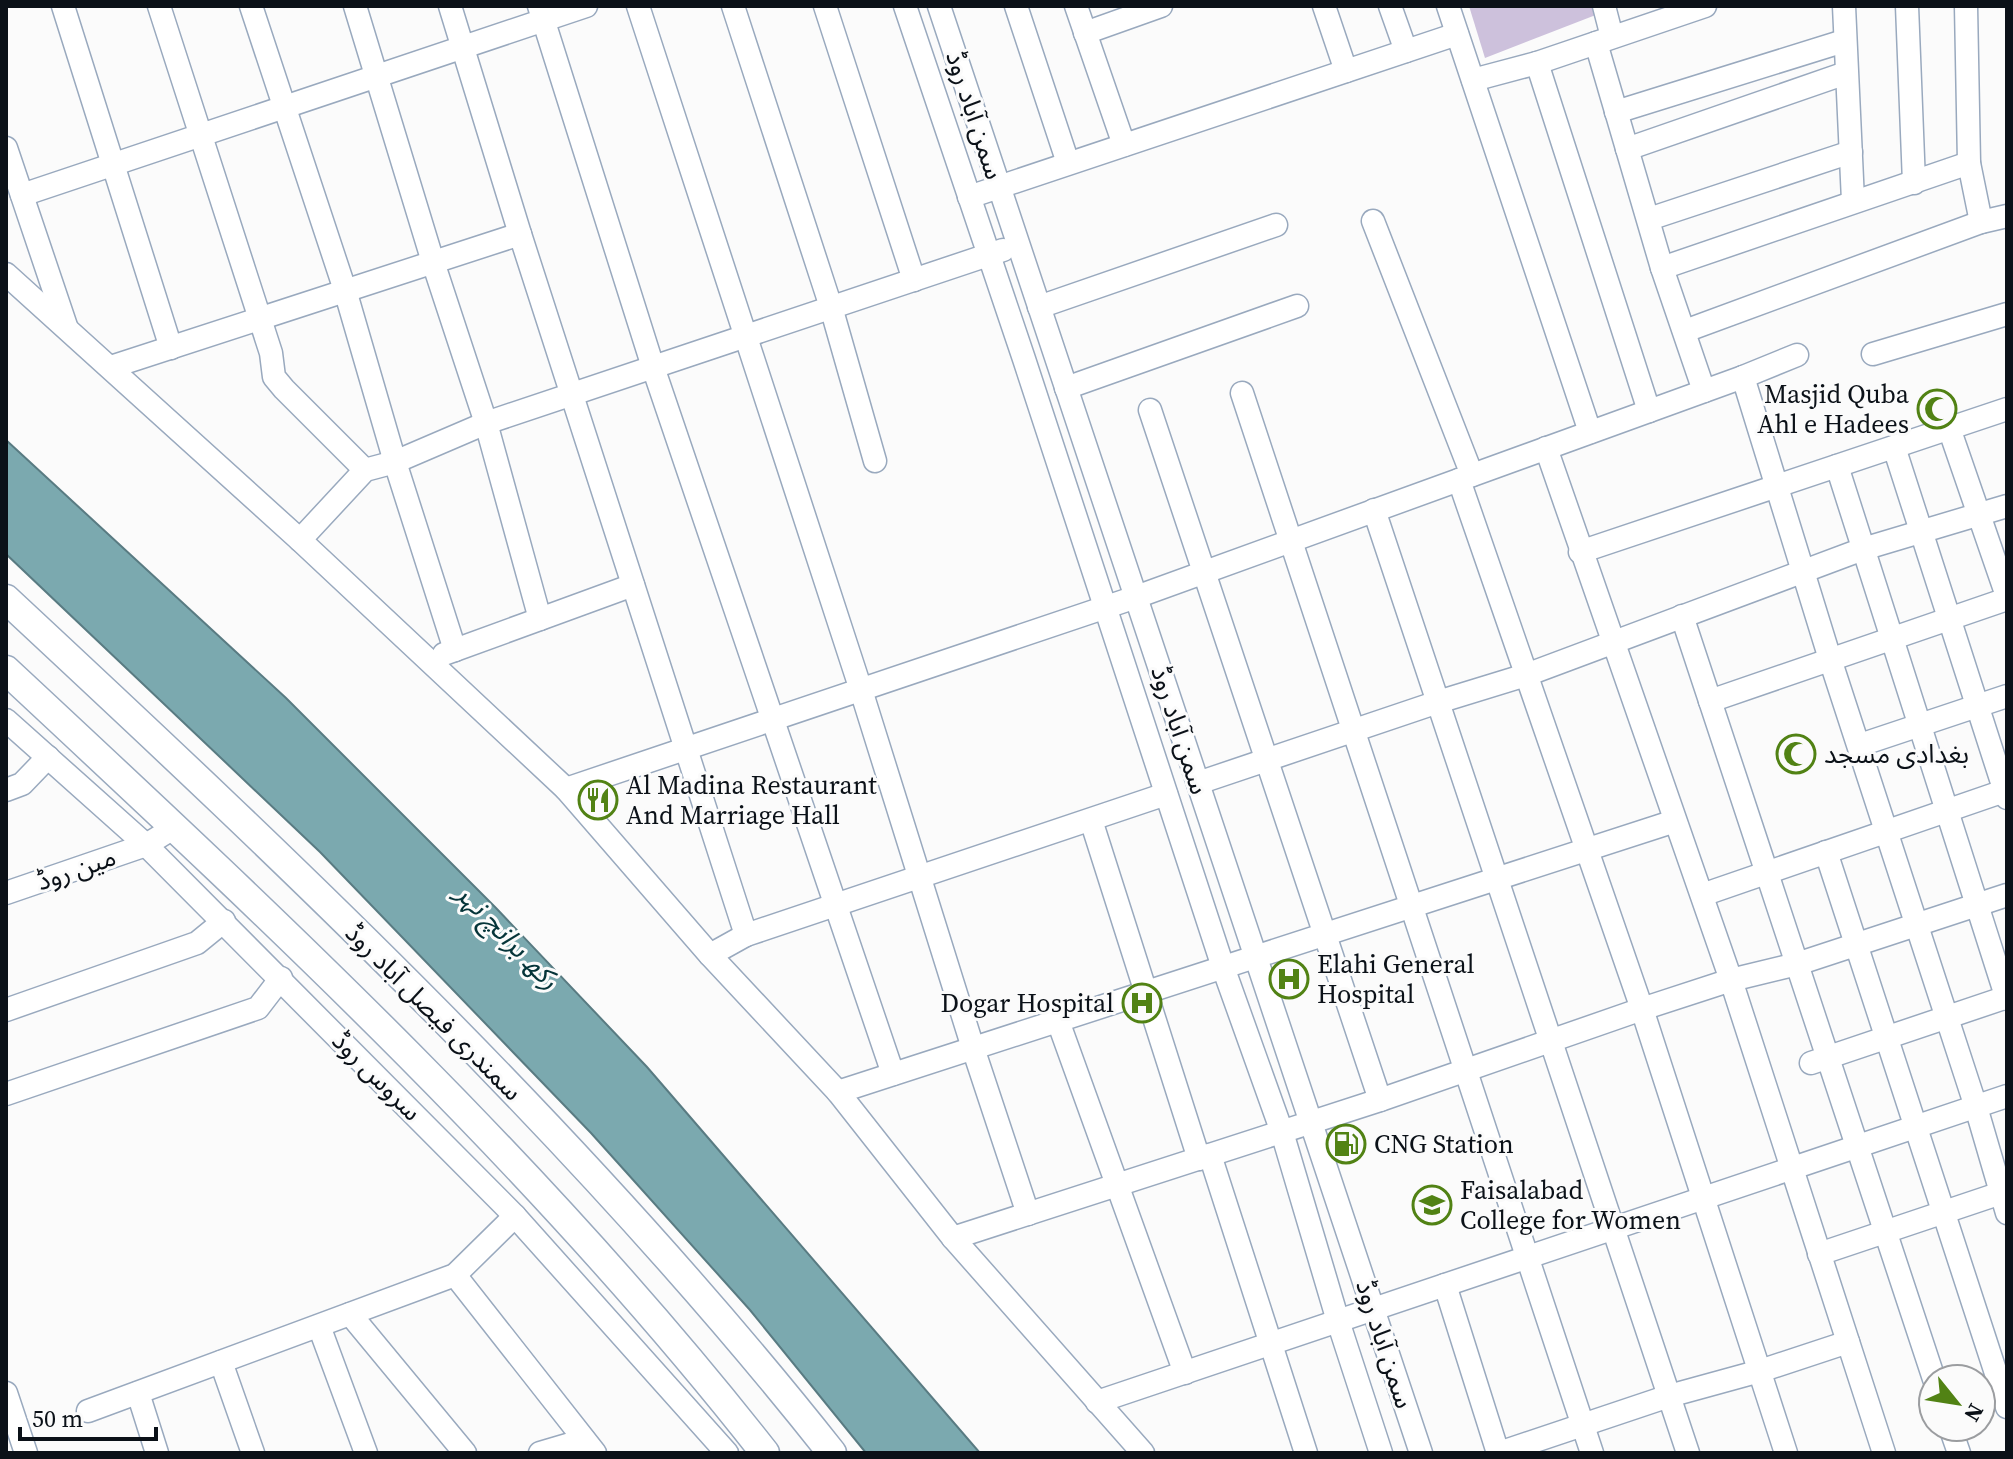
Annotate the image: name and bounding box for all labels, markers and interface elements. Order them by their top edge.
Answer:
street label: سمن آباد روڈ [937,46,1013,184]
place label: Masjid Quba Ahl e Hadees [1757,376,1910,442]
mosque icon: Masjid Quba Ahl e Hadees [1916,388,1958,430]
street label: سمن آباد روڈ [1142,661,1218,799]
mosque icon: بغدادی مسجد [1775,733,1817,775]
place label: بغدادی مسجد [1824,736,1969,772]
place label: Al Madina Restaurant And Marriage Hall [626,767,877,833]
restaurant icon: Al Madina Restaurant And Marriage Hall [577,779,619,821]
street label: مین روڈ [31,839,121,899]
water label: رکھ برانچ نہر [444,873,568,1000]
street label: سمندری فیصل آباد روڈ [337,915,531,1109]
place label: Elahi General Hospital [1317,946,1475,1012]
hospital icon: Elahi General Hospital [1268,958,1310,1000]
hospital icon: Dogar Hospital [1121,982,1163,1024]
place label: Dogar Hospital [941,985,1114,1021]
street label: سروس روڈ [324,1023,430,1129]
fuel station icon: CNG Station [1325,1123,1367,1165]
place label: CNG Station [1374,1126,1514,1162]
place label: Faisalabad College for Women [1460,1172,1681,1238]
school or university icon: Faisalabad College for Women [1411,1184,1453,1226]
street label: سمن آباد روڈ [1347,1275,1423,1413]
north arrow [1917,1363,1997,1443]
scale bar [20,1391,156,1441]
text: N [1957,1399,1991,1427]
text: 50 m [32,1402,83,1435]

